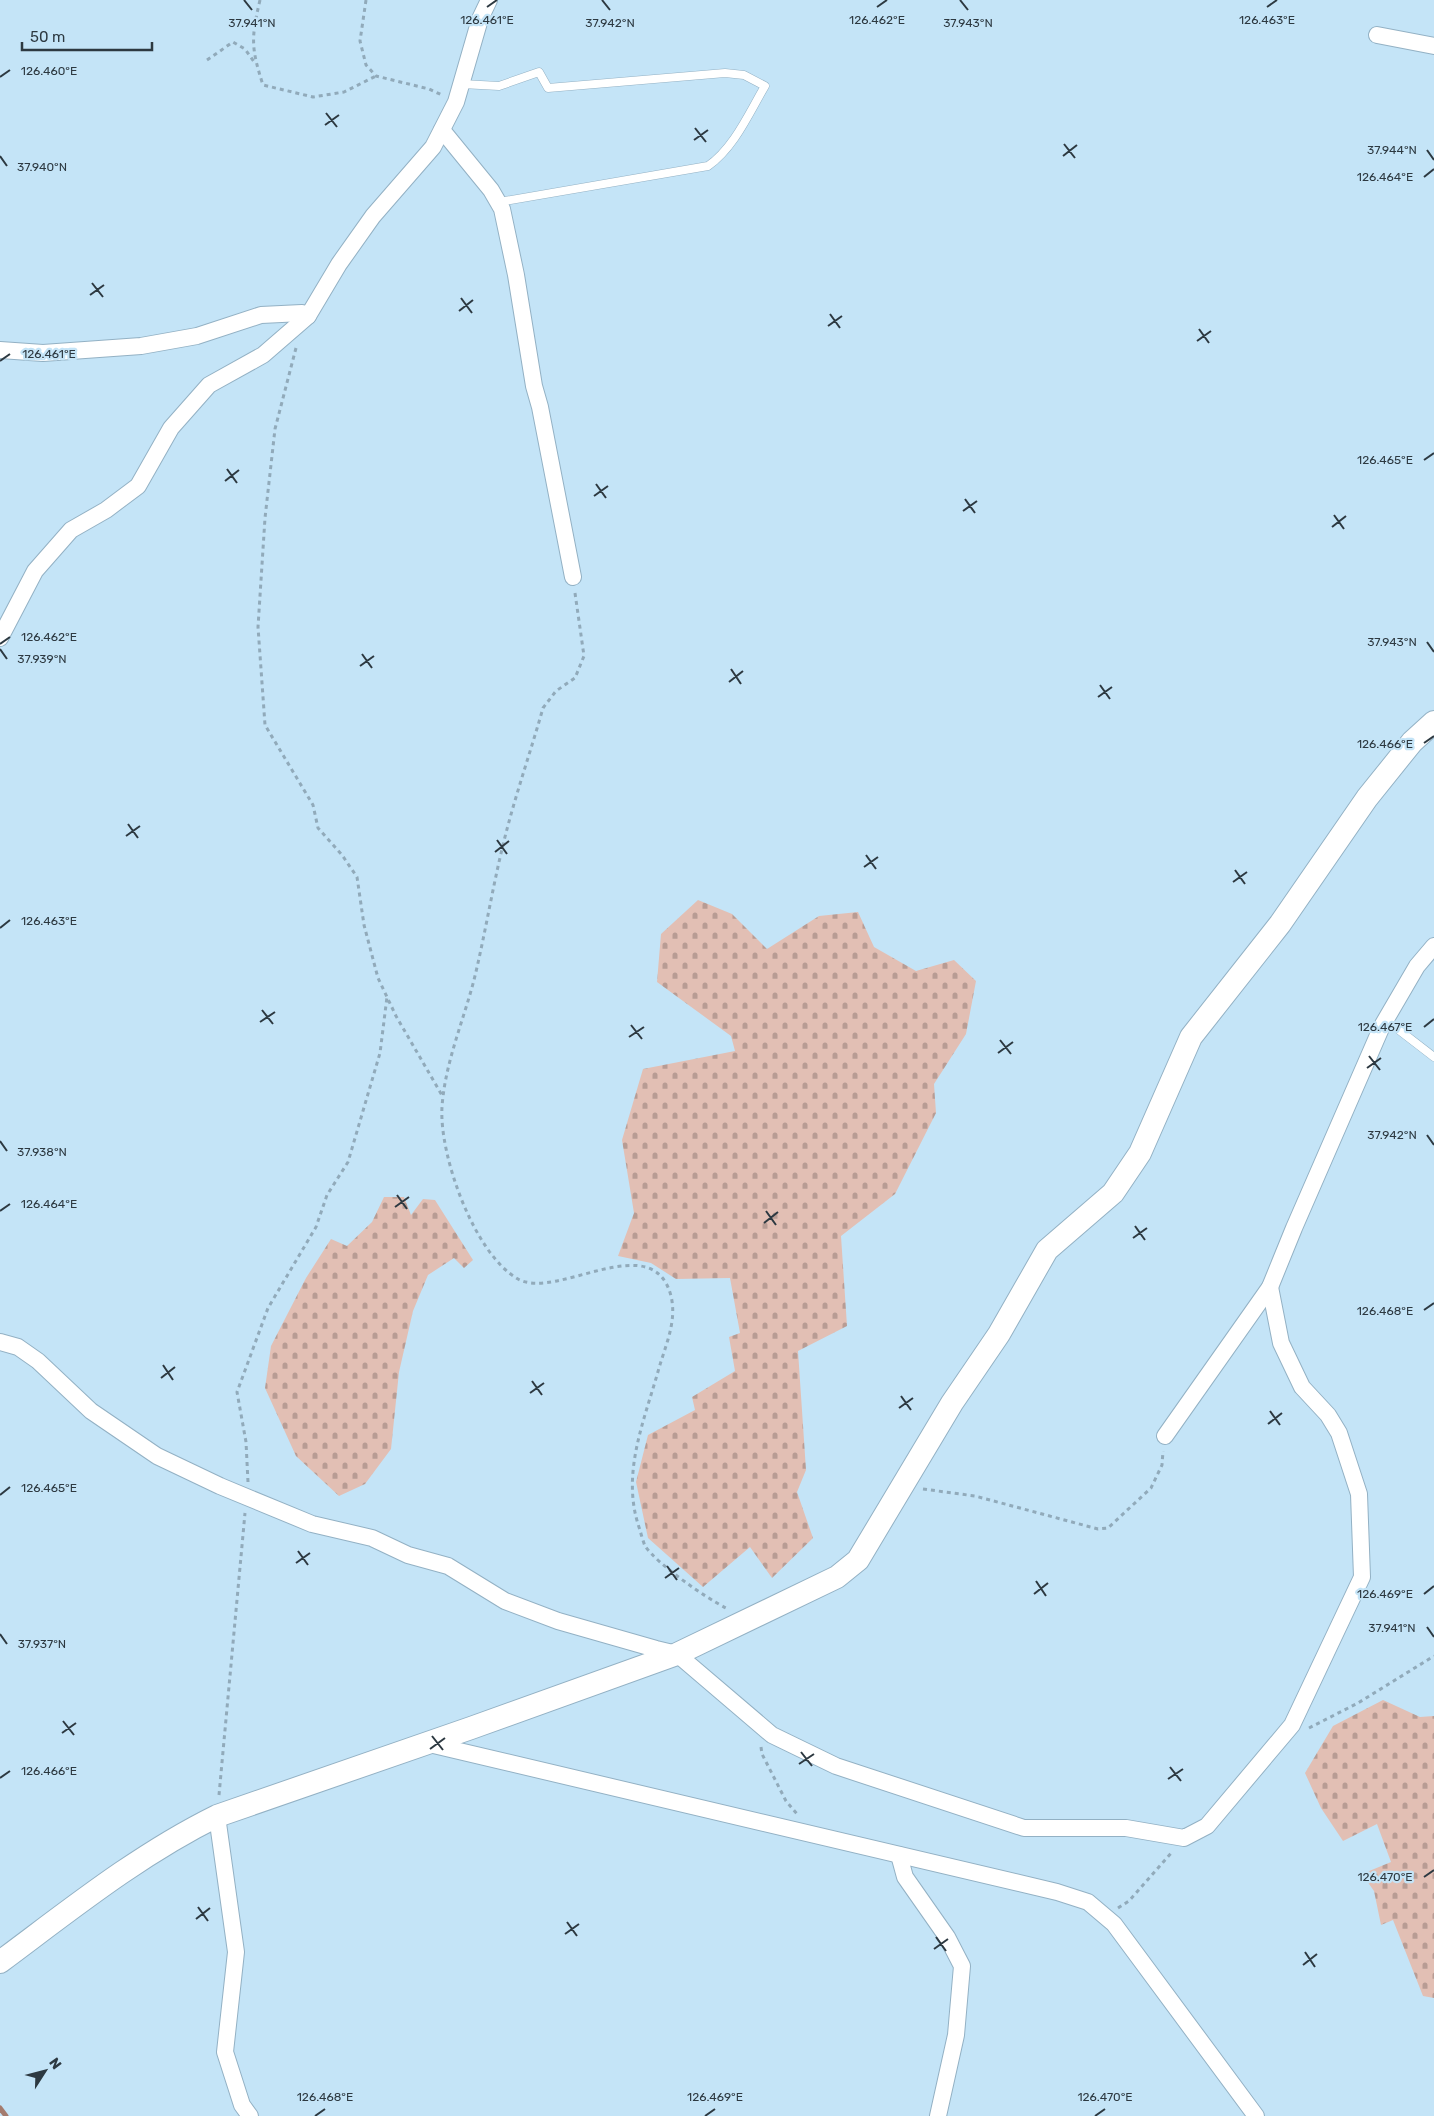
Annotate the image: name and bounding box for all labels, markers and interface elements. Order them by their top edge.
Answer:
text: 126.461°E [460,13,514,27]
text: 126.462°E [849,13,905,27]
text: 126.463°E [1239,13,1295,27]
text: 37.941°N [228,16,276,30]
text: 37.942°N [585,16,635,30]
text: 37.943°N [943,16,993,30]
scale bar [22,20,152,52]
text: 50 m [30,28,65,46]
text: 126.460°E [21,64,77,78]
text: 37.944°N [1367,143,1417,157]
text: 37.940°N [17,160,67,174]
text: 126.464°E [1357,170,1413,184]
text: 126.461°E [22,347,76,361]
text: 126.465°E [1357,453,1413,467]
text: 126.462°E [21,630,77,644]
text: 37.943°N [1367,635,1417,649]
text: 37.939°N [17,652,67,666]
text: 126.466°E [1357,737,1413,751]
text: 126.463°E [21,914,77,928]
text: 126.467°E [1358,1020,1412,1034]
text: 37.942°N [1367,1128,1417,1142]
text: 37.938°N [17,1145,67,1159]
text: 126.464°E [21,1197,77,1211]
text: 126.468°E [1357,1304,1413,1318]
text: 126.465°E [21,1481,77,1495]
text: 126.469°E [1357,1587,1413,1601]
text: 37.941°N [1368,1621,1416,1635]
text: 37.937°N [18,1637,66,1651]
text: 126.466°E [21,1764,77,1778]
text: 126.470°E [1357,1870,1413,1884]
north arrow [20,2046,70,2096]
text: N [45,2055,65,2073]
text: 126.468°E [297,2090,353,2104]
text: 126.469°E [687,2090,743,2104]
text: 126.470°E [1077,2090,1133,2104]

